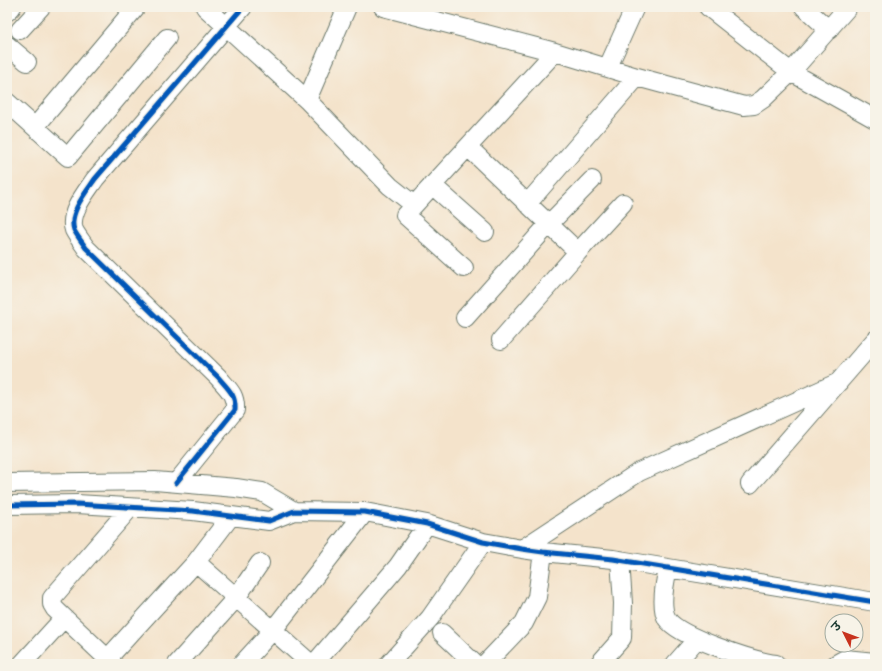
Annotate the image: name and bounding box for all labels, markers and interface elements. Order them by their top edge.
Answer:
north arrow [824,613,864,653]
text: उ [830,619,846,635]

